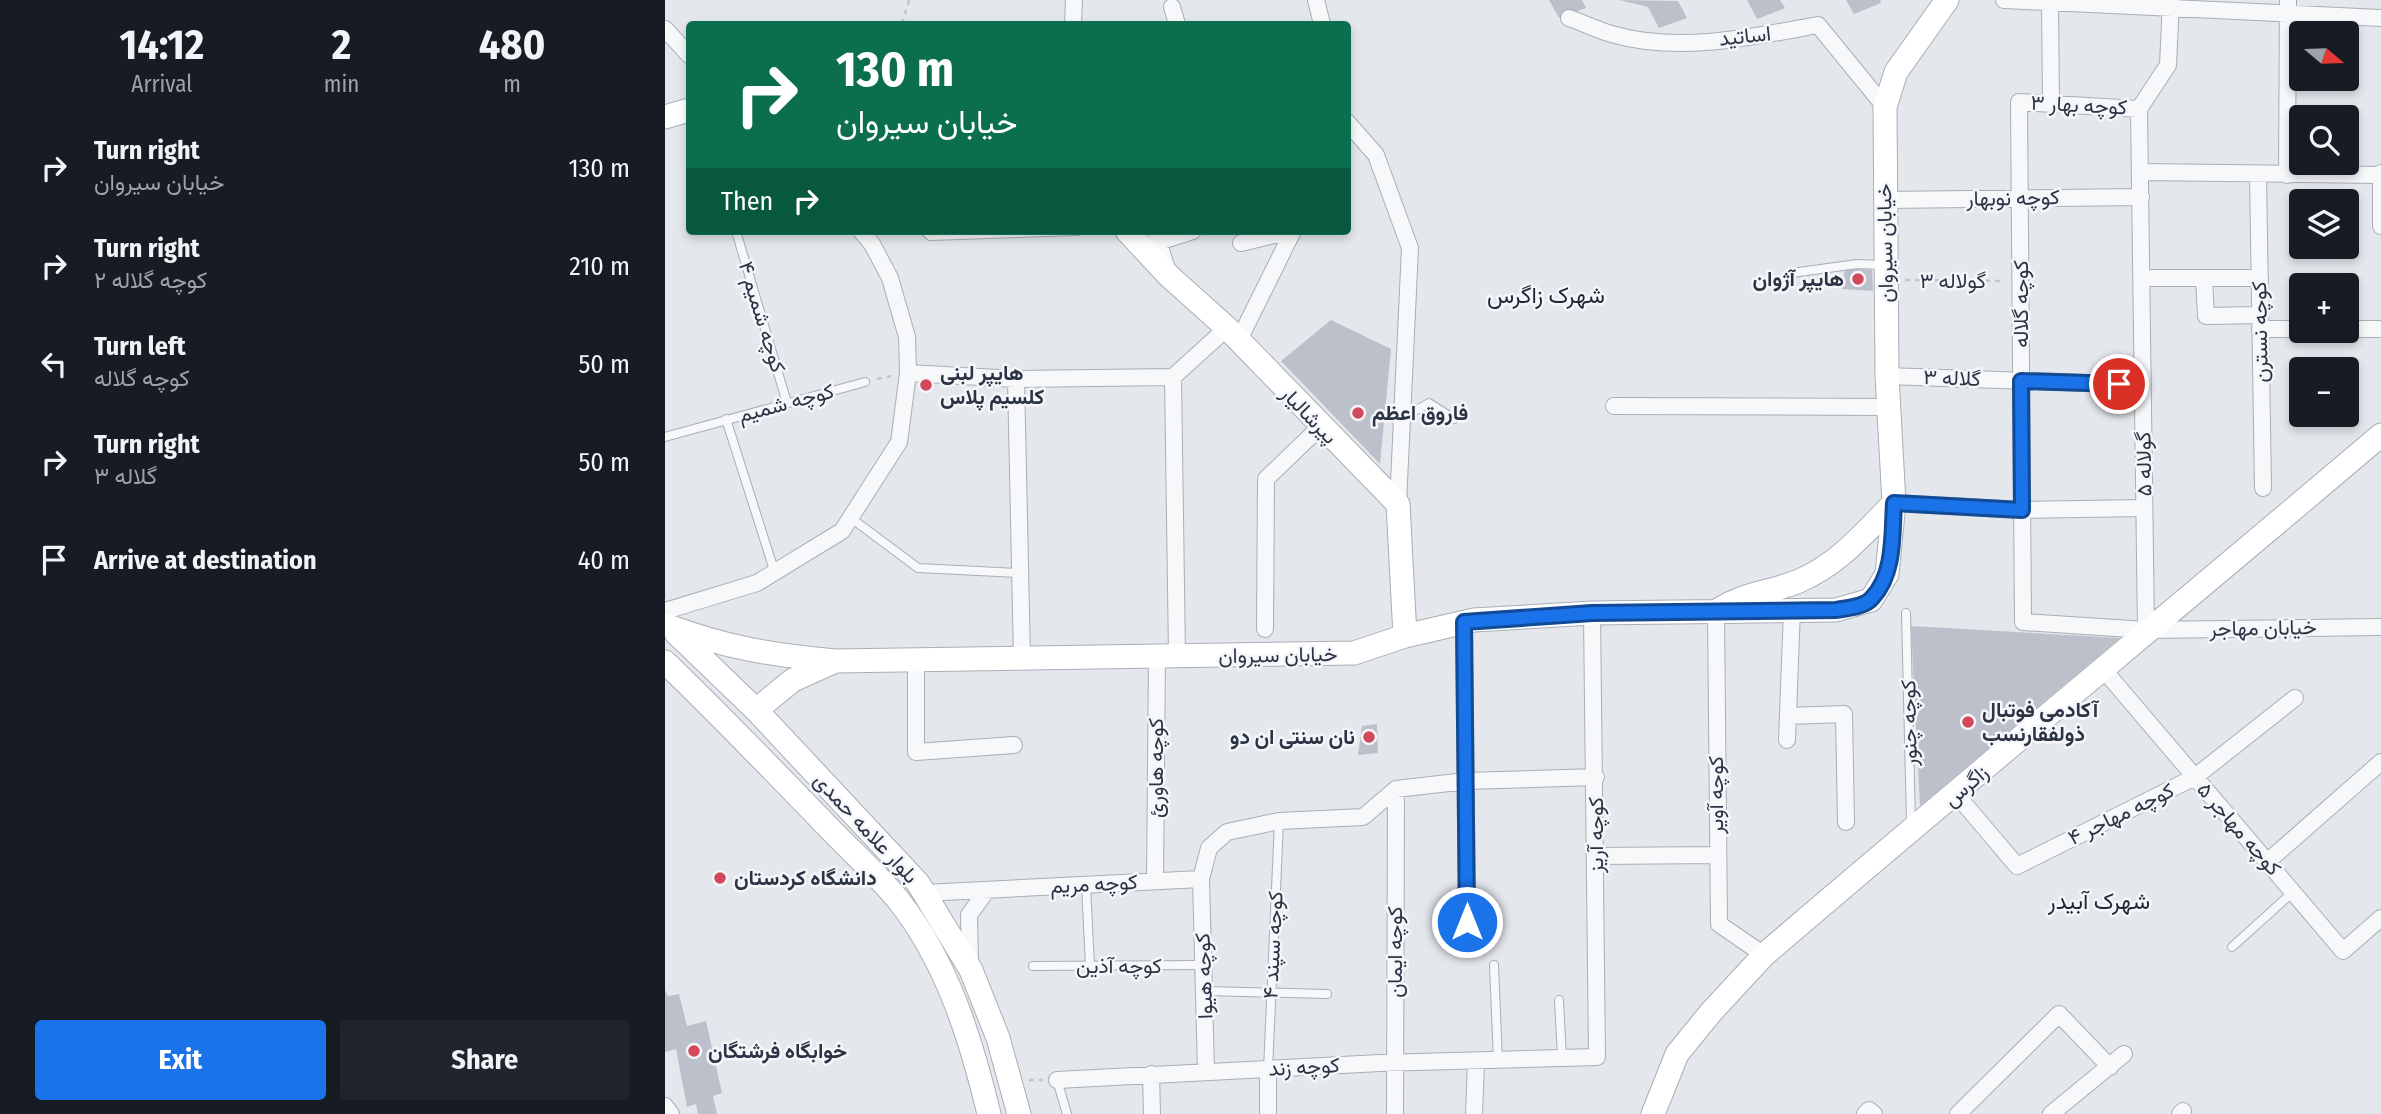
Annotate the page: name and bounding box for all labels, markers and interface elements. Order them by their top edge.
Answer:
text: 14:12 [119,20,204,70]
text: 2 [332,20,351,70]
text: 480 [479,20,545,70]
street label: اساتید [1718,20,1772,52]
north arrow [2289,21,2359,91]
map controls [2289,21,2359,427]
text: 130 m [836,40,954,99]
icon: right [721,49,812,140]
text: Arrival [131,70,192,98]
text: min [324,70,359,98]
text: m [503,70,521,98]
street label: کوچه بهار ۳ [2030,89,2128,122]
text: خیابان سیروان [836,103,1018,141]
button: search [2289,105,2359,175]
text: Turn right [94,135,200,166]
icon: right [35,149,73,187]
text: 130 m [568,153,630,184]
text: خیابان سیروان [94,168,224,196]
icon: right [787,182,825,220]
street label: خیابان سیروان [1871,183,1899,303]
street label: کوچه نوبهار [1965,184,2060,213]
text: Then [721,186,773,217]
button: layers [2289,189,2359,259]
text: Turn right [94,233,200,264]
icon: right [35,247,73,285]
text: 210 m [569,251,630,282]
street label: کوچه شمیم ۴ [732,258,791,376]
street label: کوچه گلاله [2008,260,2035,348]
text: کوچه گلاله ۲ [94,266,207,294]
place label: هایپر آژوان [1752,266,1844,293]
street label: گولاله ۳ [1920,268,1986,294]
marker: هایپر آژوان [1850,271,1866,287]
button: + [2289,273,2359,343]
district label: شهرک زاگرس [1487,281,1605,310]
street label: کوچه نسترن [2246,281,2275,383]
text: Turn left [94,331,186,362]
icon: left [35,345,73,383]
text: 50 m [578,349,630,380]
pin [2089,354,2149,414]
button: − [2289,357,2359,427]
place label: هایپر لبنی کلسیم پلاس [940,360,1044,411]
text: کوچه گلاله [94,364,190,392]
street label: گلاله ۳ [1923,364,1981,392]
icon: arrive [2100,365,2138,403]
marker: هایپر لبنی کلسیم پلاس [918,377,934,393]
street label: کوچه شمیم [735,378,837,429]
street label: پیرشالیار [1274,380,1343,450]
place label: فاروق اعظم [1372,400,1468,427]
marker: فاروق اعظم [1350,405,1366,421]
text: Turn right [94,429,200,460]
street label: گولاله ۵ [2130,431,2158,497]
icon: right [35,443,73,481]
text: 50 m [578,447,630,478]
text: گلاله ۳ [94,462,157,490]
icon: arrive [35,541,73,579]
text: Arrive at destination [94,545,317,576]
text: 40 m [578,545,630,576]
street label: خیابان مهاجر [2208,614,2317,642]
street label: خیابان سیروان [1218,641,1338,669]
street label: کوچه چنور [1895,680,1924,767]
place label: آکادمی فوتبال ذولفقارنسب [1982,697,2100,747]
marker: آکادمی فوتبال ذولفقارنسب [1960,714,1976,730]
street label: کوچه هاورئ [1143,718,1170,818]
place label: نان سنتی ان دو [1230,724,1355,750]
marker: نان سنتی ان دو [1361,729,1377,745]
street label: کوچه آویر [1703,756,1730,835]
street label: زاگرس [1938,759,1994,813]
street label: بلوار علامه حمدی [808,767,924,889]
street label: کوچه مهاجر ۴ [2064,777,2179,852]
street label: کوچه مهاجر ۵ [2191,777,2287,882]
street label: کوچه آریز [1583,797,1610,874]
place label: دانشگاه کردستان [734,865,877,891]
street label: کوچه مریم [1050,869,1139,900]
marker: دانشگاه کردستان [712,870,728,886]
position arrow [1430,885,1504,959]
district label: شهرک آبیدر [2047,887,2150,916]
street label: کوچه سپند ۴ [1257,890,1290,1000]
street label: کوچه ایمان [1382,906,1409,998]
street label: کوچه هیوا [1190,932,1219,1019]
street label: کوچه آذین [1076,953,1162,980]
button: Exit [35,1020,326,1100]
button: Share [340,1020,630,1100]
place label: خوابگاه فرشتگان [708,1038,847,1064]
marker: خوابگاه فرشتگان [686,1043,702,1059]
street label: کوچه زند [1268,1052,1340,1083]

